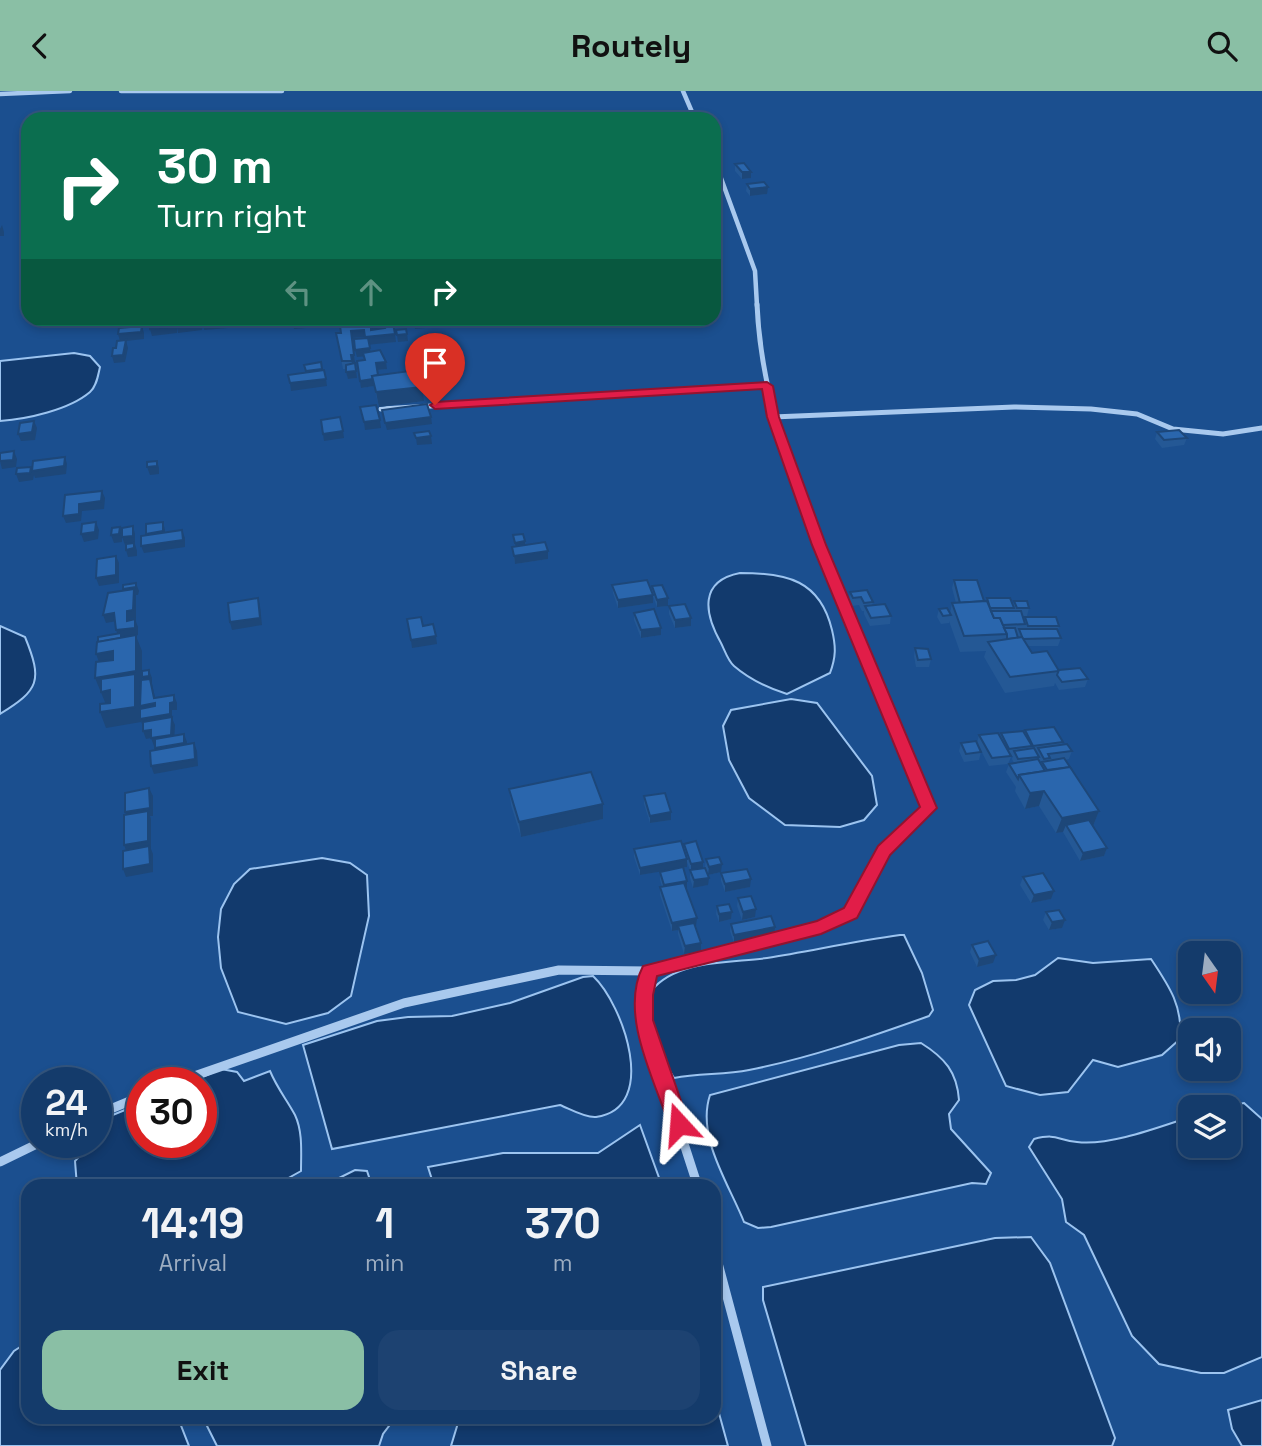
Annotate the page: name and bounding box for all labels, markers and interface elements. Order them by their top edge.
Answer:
text: Routely [571,26,691,66]
icon: back [21,27,59,65]
icon: search [1203,27,1241,65]
text: 30 m [157,135,273,197]
icon: right [42,140,133,231]
text: Turn right [157,196,307,236]
icon: left [279,273,317,311]
icon: ahead [352,273,390,311]
icon: right [425,273,463,311]
pin [405,333,465,405]
icon: arrive [416,344,454,382]
north arrow [1178,941,1241,1005]
map controls [1178,941,1241,1158]
button: sound [1178,1018,1241,1081]
speed limit sign: 30 [126,1067,217,1158]
text: 24 [45,1081,88,1125]
position arrow [642,1087,716,1161]
button: layers [1178,1095,1241,1158]
text: km/h [45,1118,88,1141]
text: 14:19 [141,1197,245,1250]
text: 1 [375,1197,394,1250]
text: 370 [525,1197,601,1250]
text: Arrival [159,1248,227,1278]
text: min [365,1248,404,1278]
text: m [553,1248,573,1278]
button: Exit [42,1330,364,1410]
button: Share [378,1330,700,1410]

